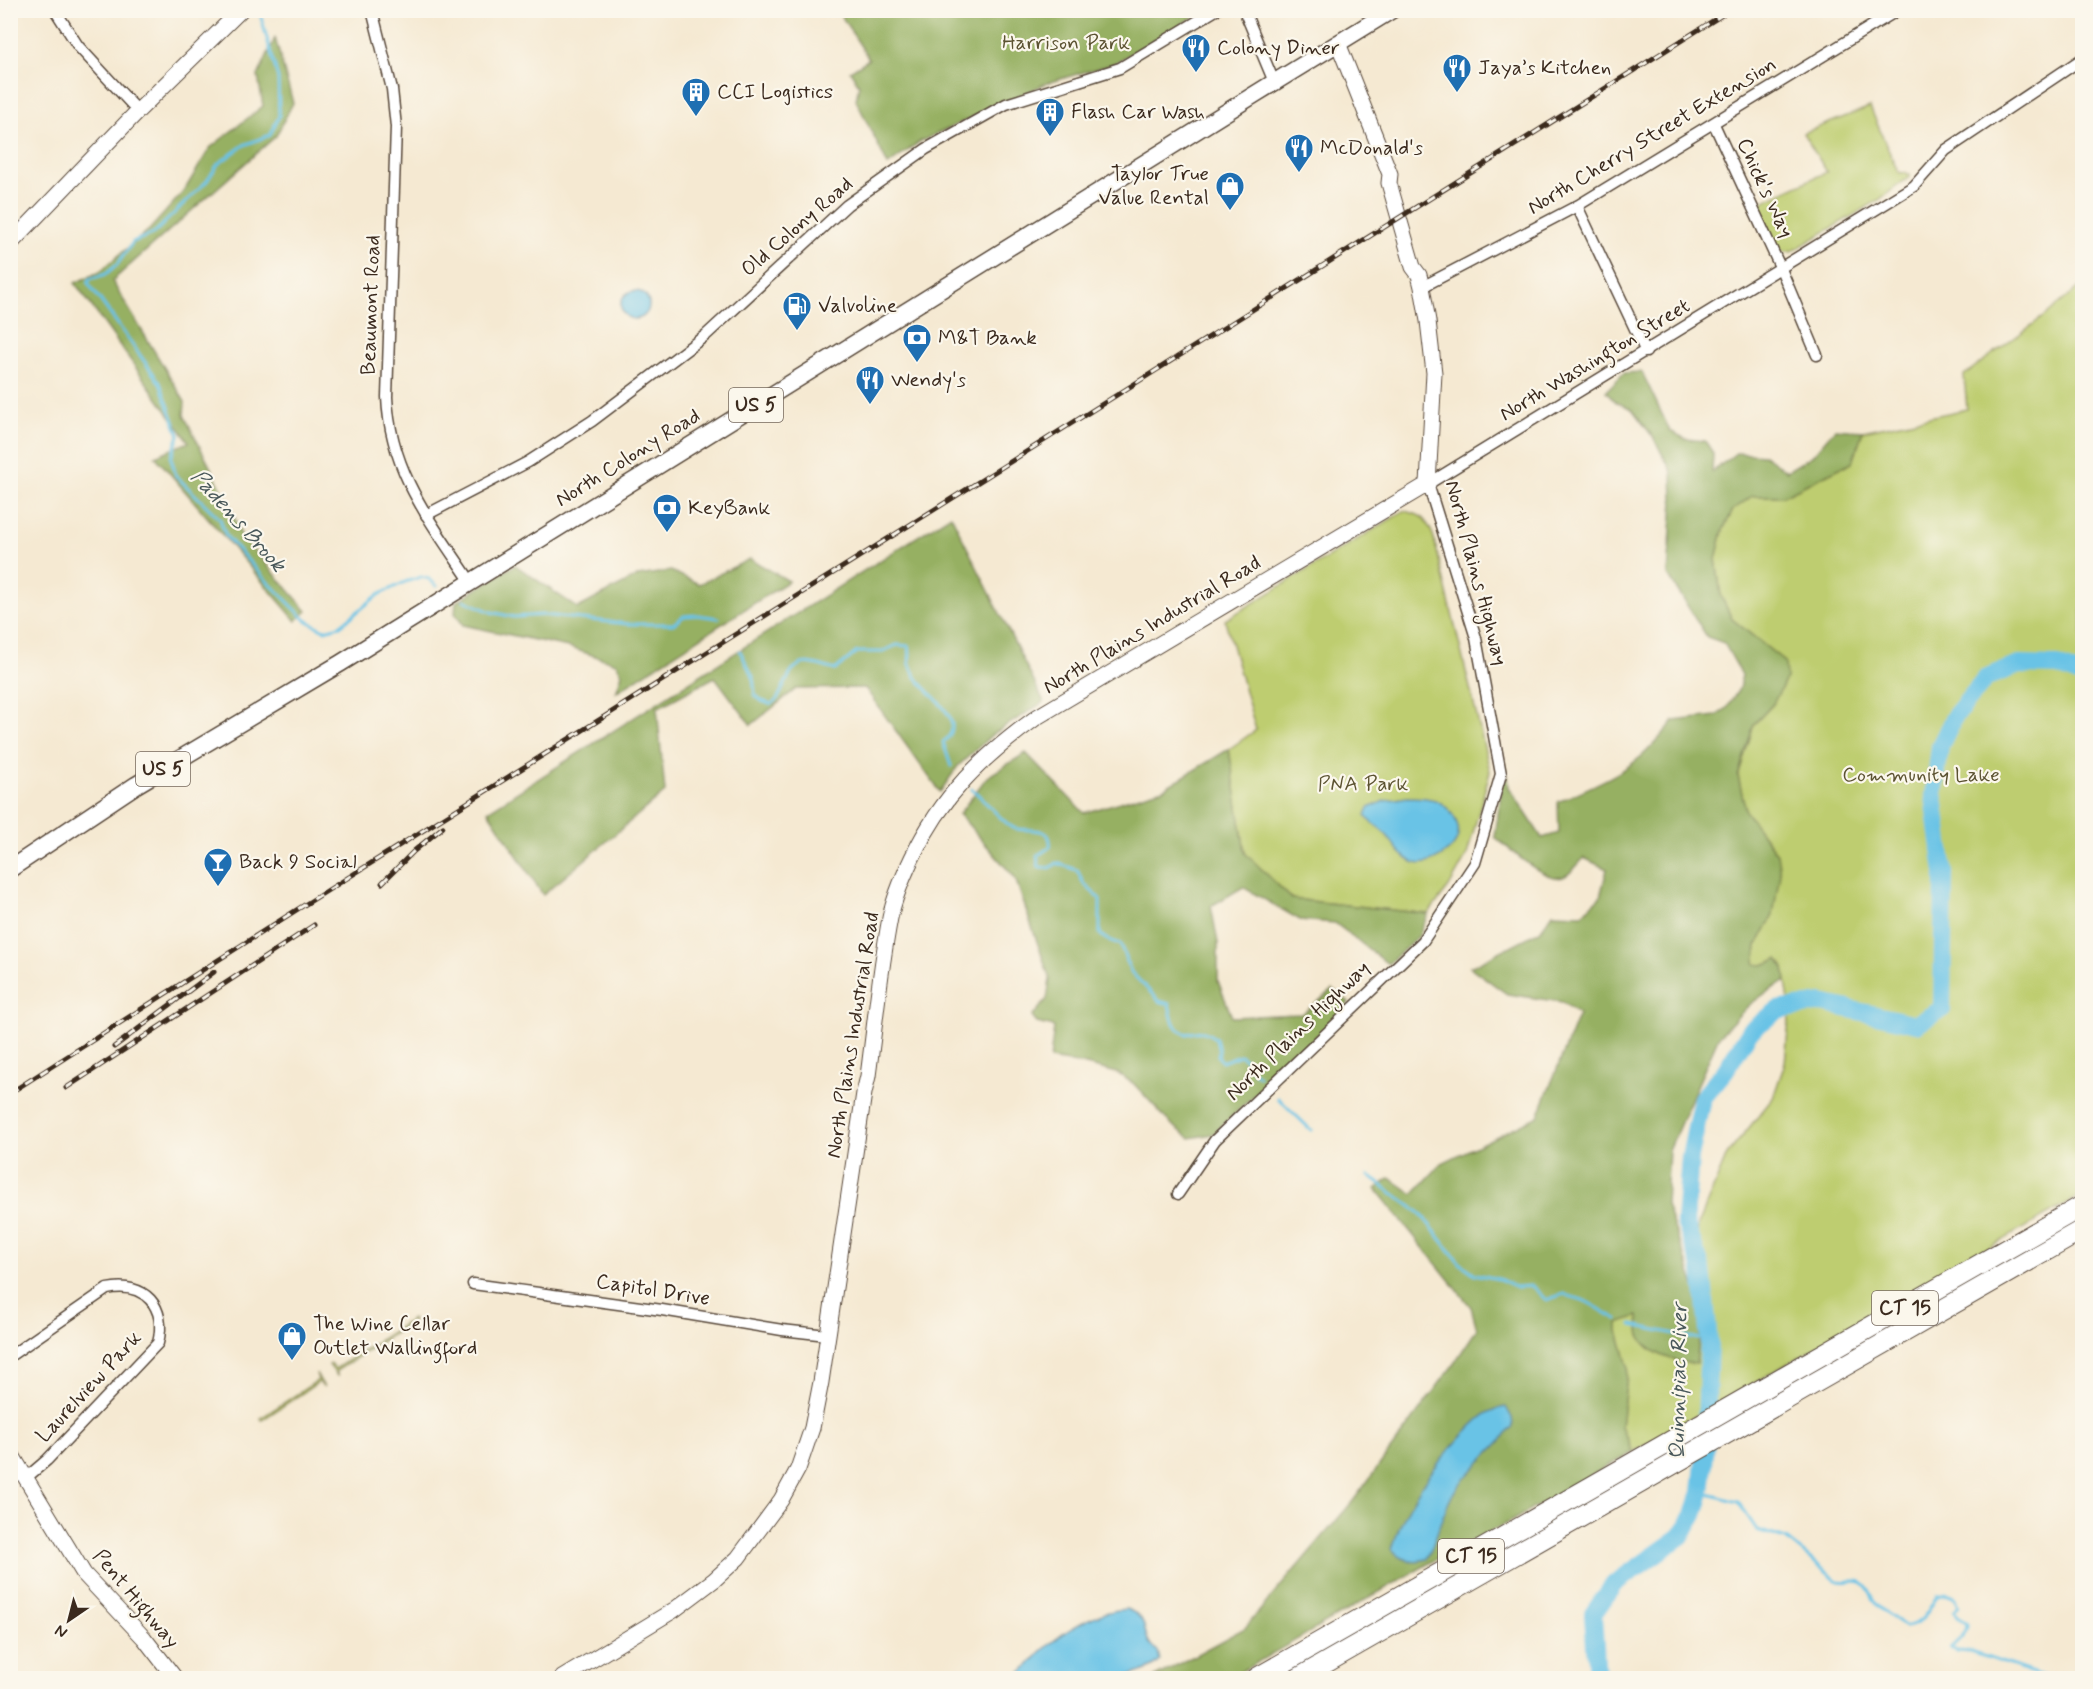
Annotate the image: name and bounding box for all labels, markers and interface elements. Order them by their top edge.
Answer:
park label: Harrison Park [1002,29,1130,57]
restaurant icon: Colony Diner [1180,32,1212,74]
place label: Colony Diner [1217,34,1340,62]
street label: North Cherry Street Extension [1522,50,1782,222]
restaurant icon: Jaya’s Kitchen [1441,52,1473,94]
place label: Jaya’s Kitchen [1478,54,1611,82]
building icon: CCI Logistics [680,76,712,118]
place label: CCI Logistics [717,78,833,106]
building icon: Flash Car Wash [1034,96,1066,138]
place label: Flash Car Wash [1071,98,1205,126]
restaurant icon: McDonald's [1283,132,1315,174]
place label: McDonald's [1320,134,1423,162]
street label: Chick's Way [1730,134,1800,242]
place label: Taylor True Value Rental [1098,160,1209,212]
shop icon: Taylor True Value Rental [1214,170,1246,212]
street label: Old Colony Road [735,171,859,283]
street label: Beaumont Road [355,234,387,376]
fuel station icon: Valvoline [781,290,813,332]
place label: Valvoline [818,292,897,320]
street label: North Washington Street [1495,292,1697,430]
bank icon: M&T Bank [901,322,933,364]
place label: M&T Bank [938,324,1037,352]
restaurant icon: Wendy's [854,364,886,406]
place label: Wendy's [891,366,966,394]
road number: US 5 [729,388,783,422]
street label: North Colony Road [550,402,706,514]
water label: Padens Brook [184,464,293,580]
street label: North Plains Highway [1437,477,1514,669]
bank icon: KeyBank [651,492,683,534]
place label: KeyBank [688,494,770,522]
street label: North Plains Industrial Road [1038,549,1266,701]
road number: US 5 [136,752,190,786]
park label: Community Lake [1842,761,2000,789]
park label: PNA Park [1318,770,1408,798]
bar icon: Back 9 Social [202,846,234,888]
place label: Back 9 Social [239,848,357,876]
street label: North Plains Industrial Road [820,910,886,1160]
street label: North Plains Highway [1220,955,1377,1108]
street label: Capitol Drive [594,1267,712,1313]
road number: CT 15 [1872,1291,1938,1325]
water label: Quinnipiac River [1664,1301,1694,1461]
place label: The Wine Cellar Outlet Wallingford [313,1310,477,1364]
shop icon: The Wine Cellar Outlet Wallingford [276,1320,308,1362]
street label: Laurelview Park [30,1325,148,1449]
road number: CT 15 [1438,1539,1504,1573]
street label: Pent Highway [85,1543,186,1656]
north arrow [39,1590,99,1650]
text: N [51,1619,72,1643]

